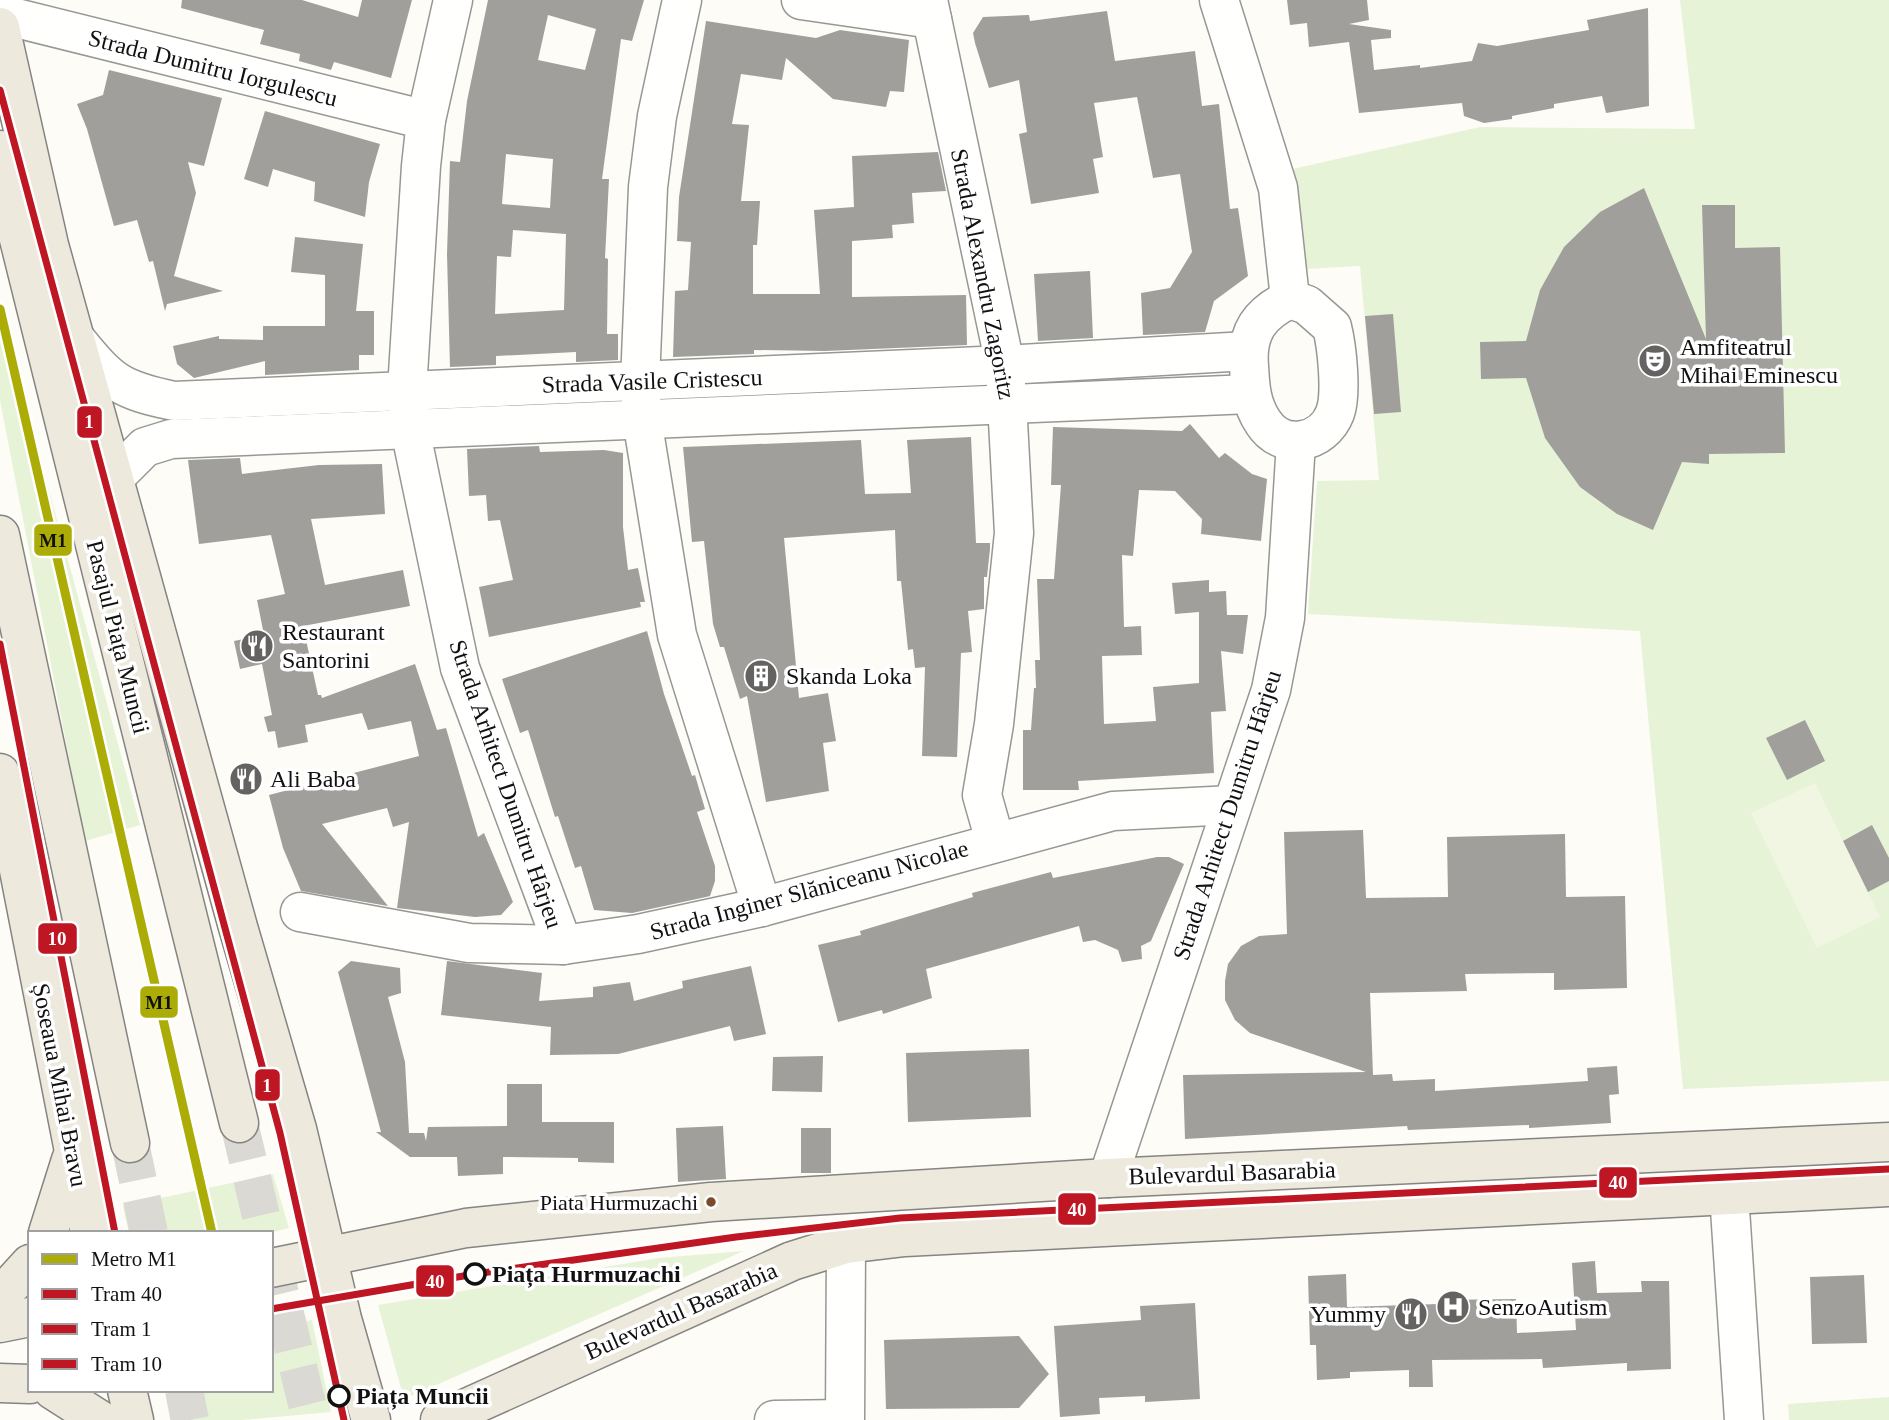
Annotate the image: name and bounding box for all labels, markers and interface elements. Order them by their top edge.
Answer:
street label: Strada Dumitru Iorgulescu [86,24,340,112]
street label: Strada Alexandru Zagoritz [946,147,1020,401]
place label: Amfiteatrul Mihai Eminescu [1680,334,1838,388]
theatre icon: Amfiteatrul Mihai Eminescu [1636,342,1674,380]
street label: Strada Vasile Cristescu [541,364,763,398]
line badge: 1 [76,405,103,439]
text: 1 [84,411,94,432]
line badge: M1 [33,523,73,557]
text: M1 [39,530,67,551]
street label: Pasajul Piața Muncii [81,537,155,737]
place label: Restaurant Santorini [282,619,385,673]
restaurant icon: Restaurant Santorini [238,627,276,665]
street label: Strada Arhitect Dumitru Hârjeu [444,636,568,932]
building icon: Skanda Loka [742,657,780,695]
place label: Skanda Loka [786,663,912,689]
street label: Strada Arhitect Dumitru Hârjeu [1168,667,1286,963]
restaurant icon: Ali Baba [227,760,265,798]
place label: Ali Baba [270,766,356,792]
street label: Strada Inginer Slăniceanu Nicolae [647,835,971,945]
line badge: 10 [37,922,78,955]
text: 10 [48,928,67,949]
street label: Șoseaua Mihai Bravu [28,981,92,1189]
line badge: M1 [139,985,179,1019]
text: M1 [145,992,173,1013]
line badge: 1 [254,1068,281,1102]
text: 1 [262,1075,272,1096]
street label: Bulevardul Basarabia [1128,1156,1336,1190]
line badge: 40 [1598,1166,1638,1199]
text: 40 [1609,1172,1628,1193]
place label: Piata Hurmuzachi [540,1190,698,1215]
line badge: 40 [1057,1192,1097,1226]
marker: Piata Hurmuzachi [704,1195,718,1209]
text: 40 [1068,1199,1087,1220]
legend [28,1231,273,1392]
text: Metro M1 [91,1247,177,1271]
street label: Bulevardul Basarabia [581,1257,781,1365]
place label: Piața Hurmuzachi [492,1261,681,1288]
marker: Piața Hurmuzachi [464,1263,486,1285]
line badge: 40 [415,1264,455,1298]
text: 40 [426,1271,445,1292]
text: Tram 40 [91,1282,162,1306]
hospital icon: SenzoAutism [1434,1288,1472,1326]
place label: SenzoAutism [1478,1294,1608,1320]
restaurant icon: Yummy [1392,1295,1430,1333]
place label: Yummy [1310,1301,1386,1327]
text: Tram 1 [91,1317,152,1341]
text: Tram 10 [91,1352,162,1376]
place label: Piața Muncii [356,1383,489,1410]
marker: Piața Muncii [328,1385,350,1407]

